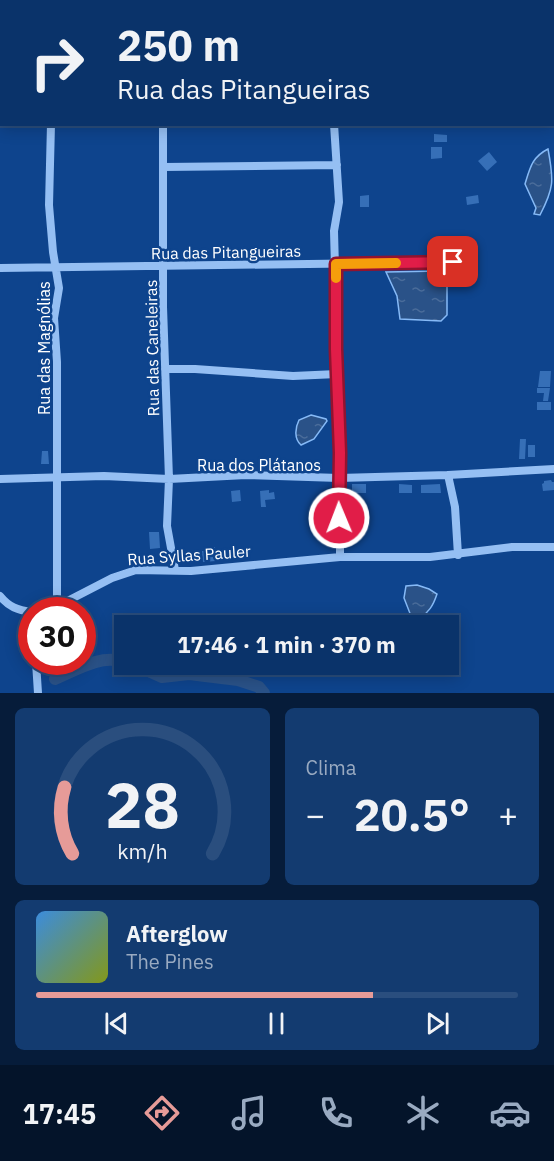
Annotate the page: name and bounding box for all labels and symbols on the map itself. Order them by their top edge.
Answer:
pin [427,236,478,287]
street label: Rua das Pitangueiras [151,241,301,263]
street label: Rua das Caneleiras [141,279,163,417]
street label: Rua das Magnólias [34,281,54,415]
street label: Rua dos Plátanos [197,455,321,475]
position arrow [307,486,371,550]
street label: Rua Syllas Pauler [127,541,252,569]
speed limit sign: 30 [18,597,96,675]

